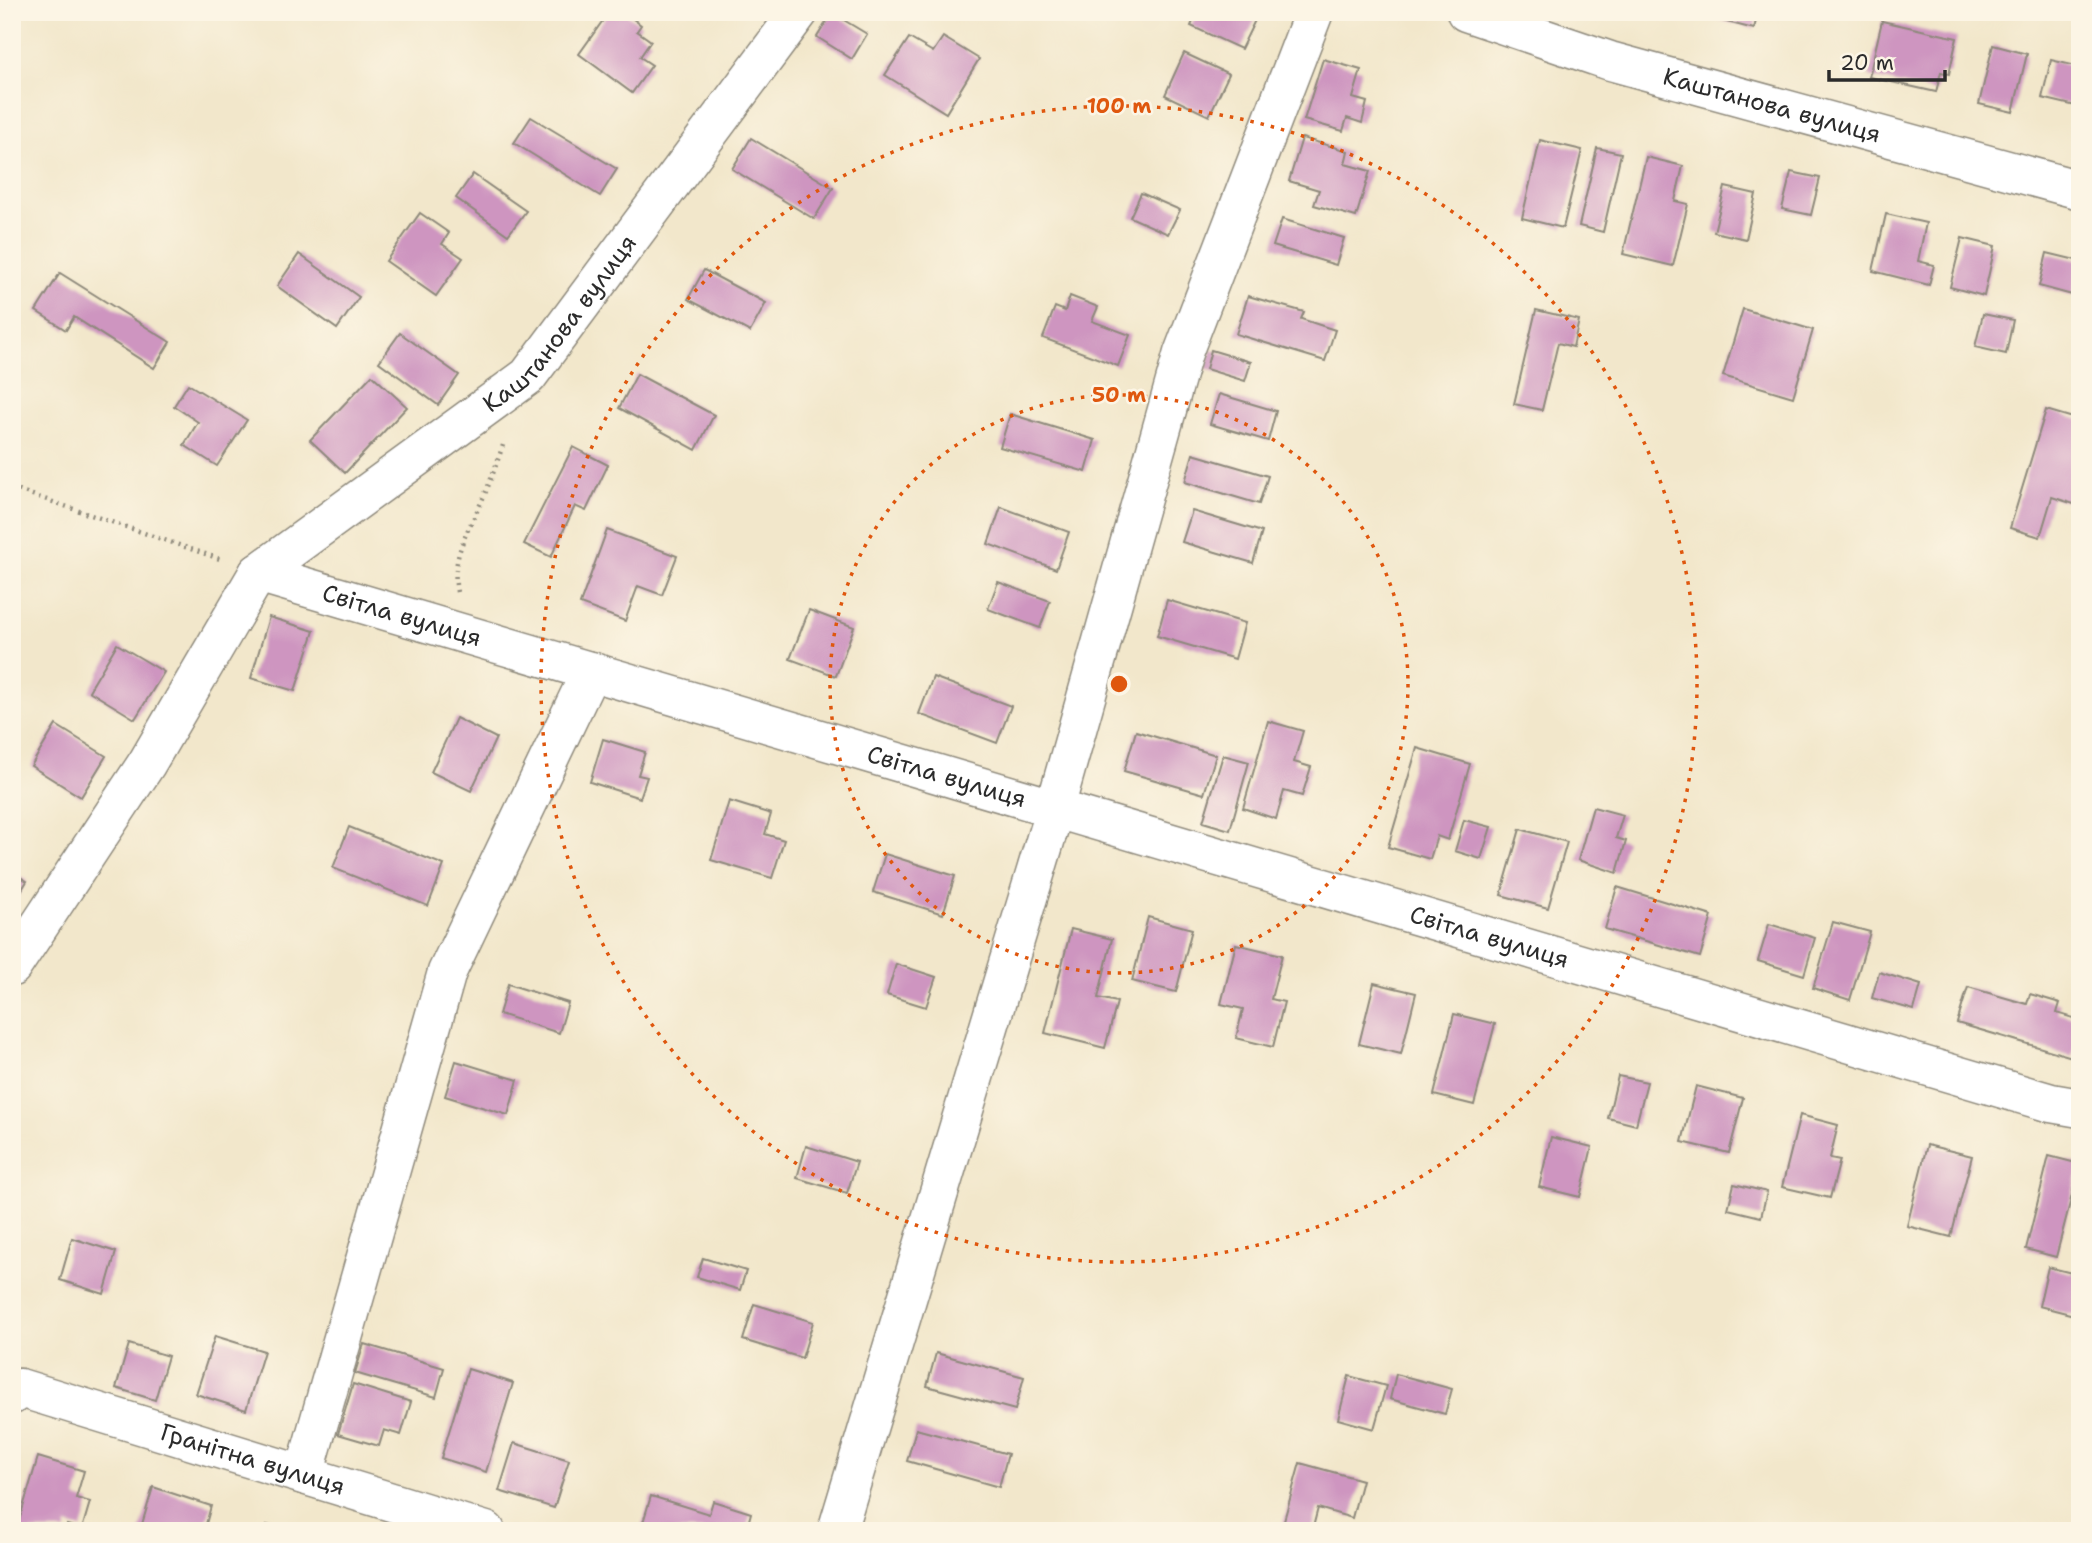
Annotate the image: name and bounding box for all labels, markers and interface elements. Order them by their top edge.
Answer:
scale bar [1829,38,1945,82]
text: 20 m [1840,49,1894,77]
street label: Каштанова вулиця [1659,60,1884,151]
text: 100 m [1087,92,1151,120]
street label: Каштанова вулиця [476,228,644,420]
text: 50 m [1092,381,1146,409]
street label: Світла вулиця [318,577,485,654]
centre of rings [1107,672,1131,696]
street label: Світла вулиця [863,738,1030,815]
street label: Світла вулиця [1406,898,1573,976]
street label: Гранітна вулиця [156,1416,349,1503]

